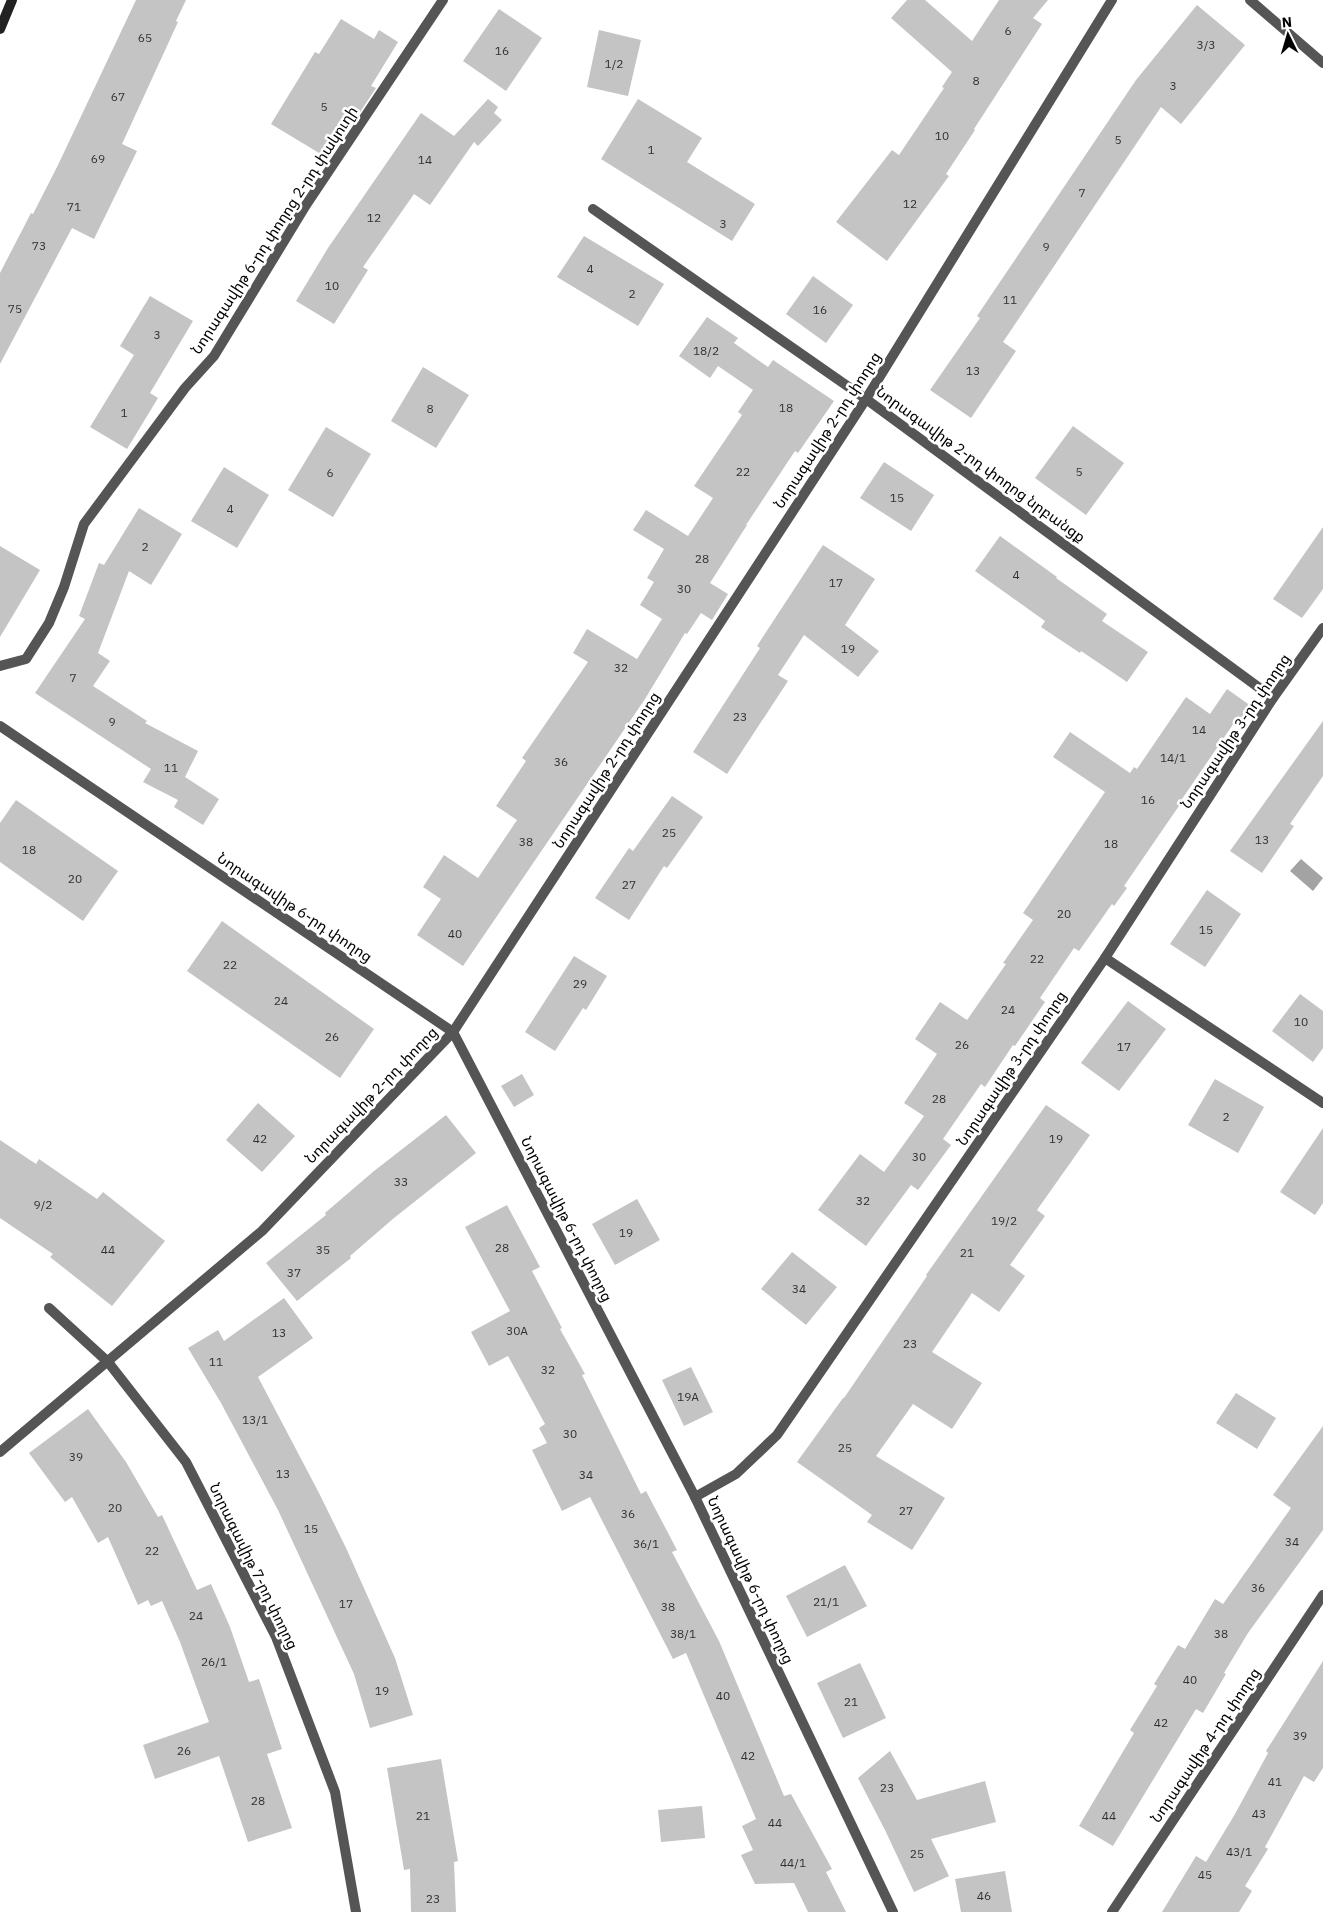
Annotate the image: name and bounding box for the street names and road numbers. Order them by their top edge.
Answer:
street label: Նորագավիթ 6-րդ փողոց 2-րդ փակուղի [186,102,362,358]
street label: Նորագավիթ 2-րդ փողոց [769,348,885,512]
street label: Նորագավիթ 2-րդ փողոց նրբանցք [873,382,1089,546]
street label: Նորագավիթ 3-րդ փողոց [1176,650,1294,812]
street label: Նորագավիթ 2-րդ փողոց [548,688,664,852]
street label: Նորագավիթ 6-րդ փողոց [214,848,376,966]
street label: Նորագավիթ 3-րդ փողոց [952,987,1070,1149]
street label: Նորագավիթ 2-րդ փողոց [301,1023,441,1167]
street label: Նորագավիթ 6-րդ փողոց [517,1133,617,1305]
street label: Նորագավիթ 7-րդ փողոց [205,1480,303,1652]
street label: Նորագավիթ 6-րդ փողոց [704,1493,798,1667]
street label: Նորագավիթ 4-րդ փողոց [1146,1664,1264,1826]

